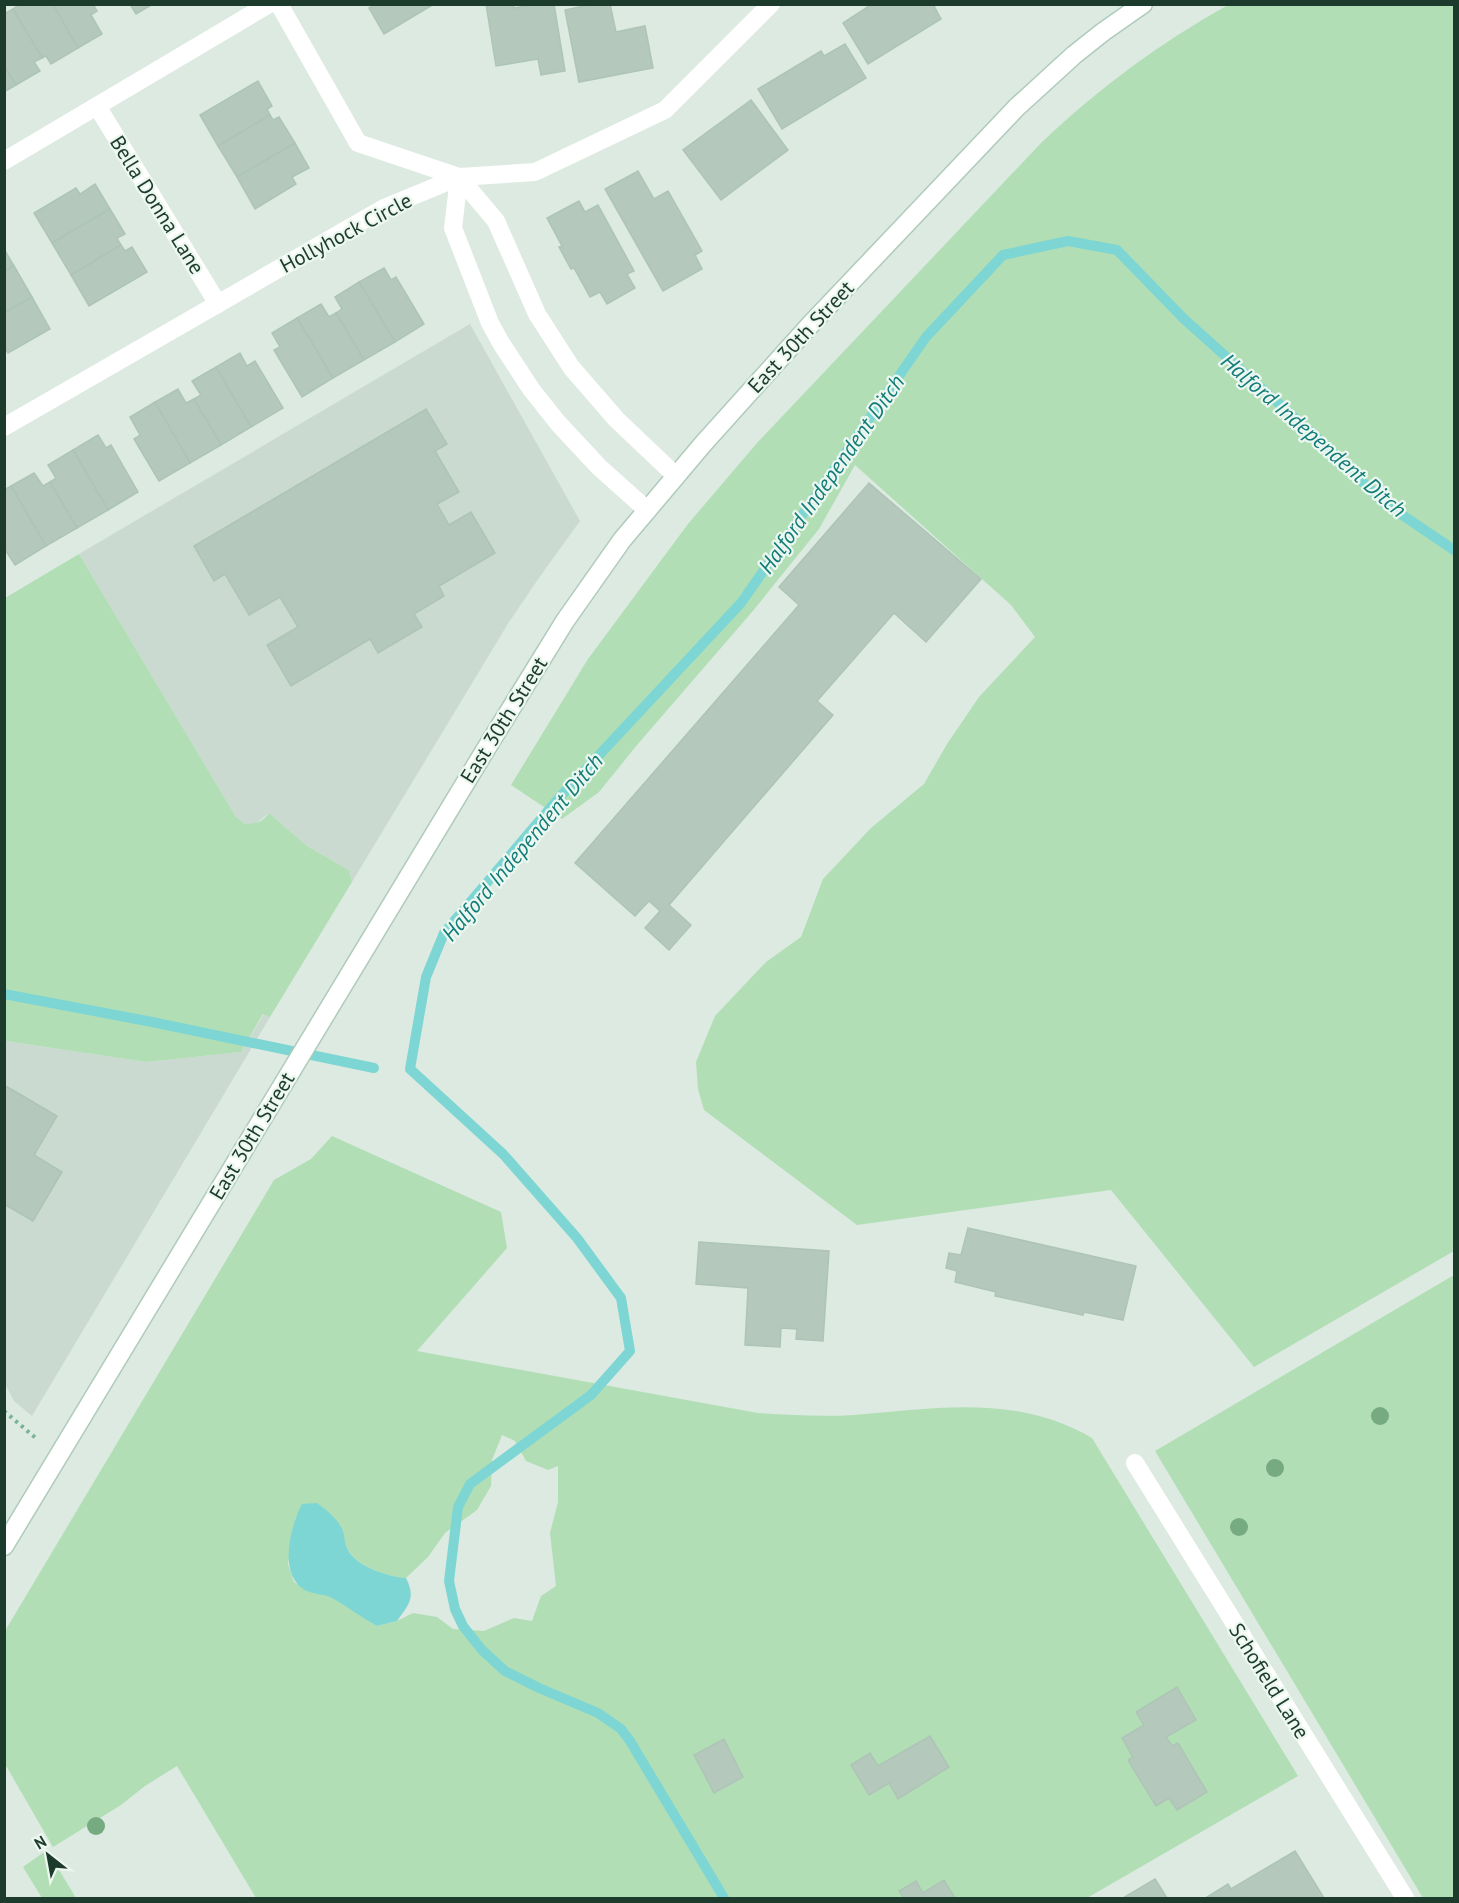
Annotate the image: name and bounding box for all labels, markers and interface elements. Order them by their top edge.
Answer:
street label: Bella Donna Lane [104,130,211,279]
street label: Hollyhock Circle [275,186,416,279]
street label: East 30th Street [742,275,860,399]
water label: Halford Independent Ditch [1216,347,1412,523]
water label: Halford Independent Ditch [752,369,910,579]
street label: East 30th Street [454,652,553,788]
water label: Halford Independent Ditch [435,747,609,947]
street label: East 30th Street [203,1067,300,1204]
street label: Schofield Lane [1223,1618,1316,1744]
north arrow [18,1825,78,1885]
text: N [31,1831,50,1853]

